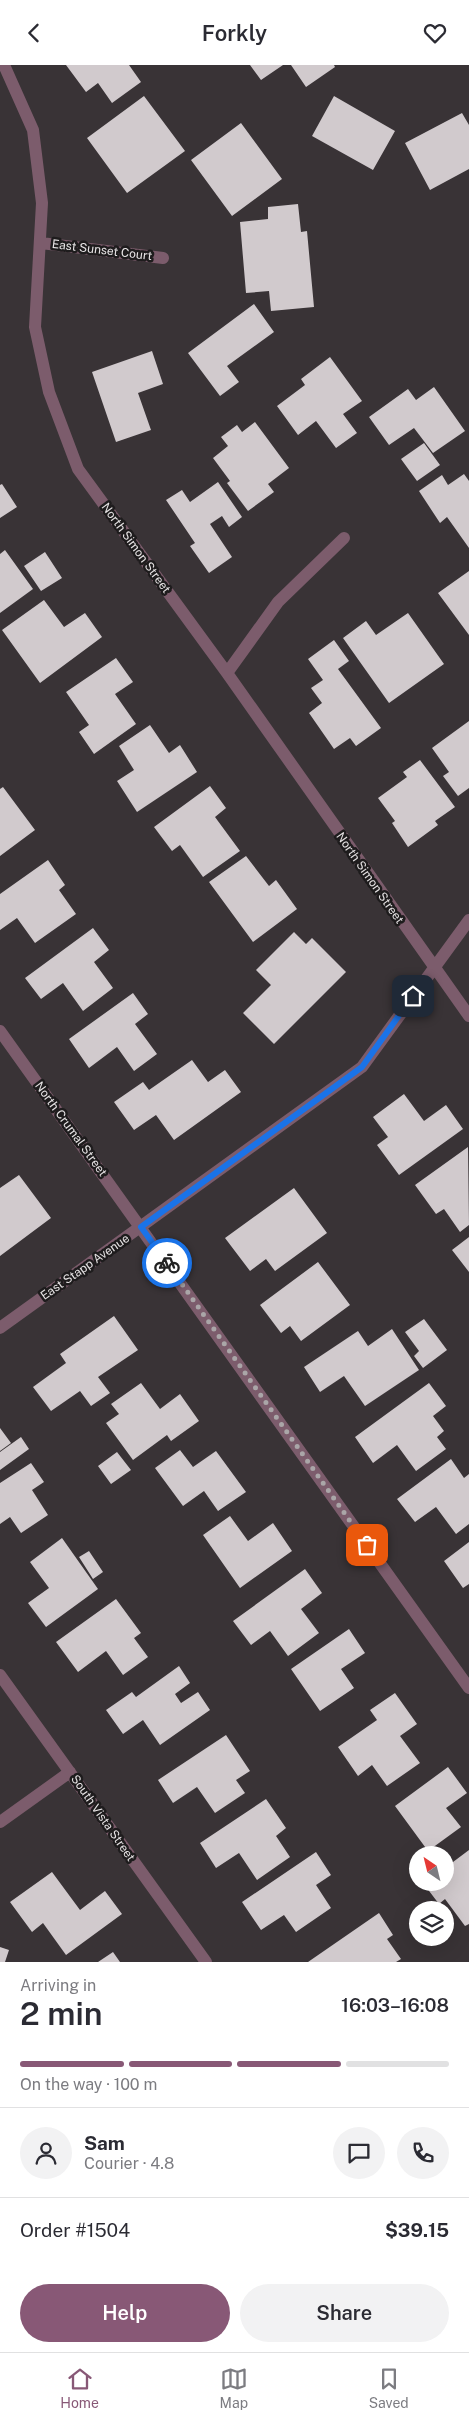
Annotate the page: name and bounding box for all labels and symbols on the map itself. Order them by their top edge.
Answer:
street label: East Sunset Court [51,237,153,263]
street label: North Simon Street [99,500,174,596]
street label: North Simon Street [333,830,407,926]
pin [392,975,434,1017]
street label: North Crumal Street [32,1079,110,1179]
street label: East Stapp Avenue [38,1231,132,1303]
courier [142,1238,192,1288]
pin [346,1524,388,1566]
street label: South Vista Street [68,1772,138,1864]
north arrow [409,1846,454,1891]

